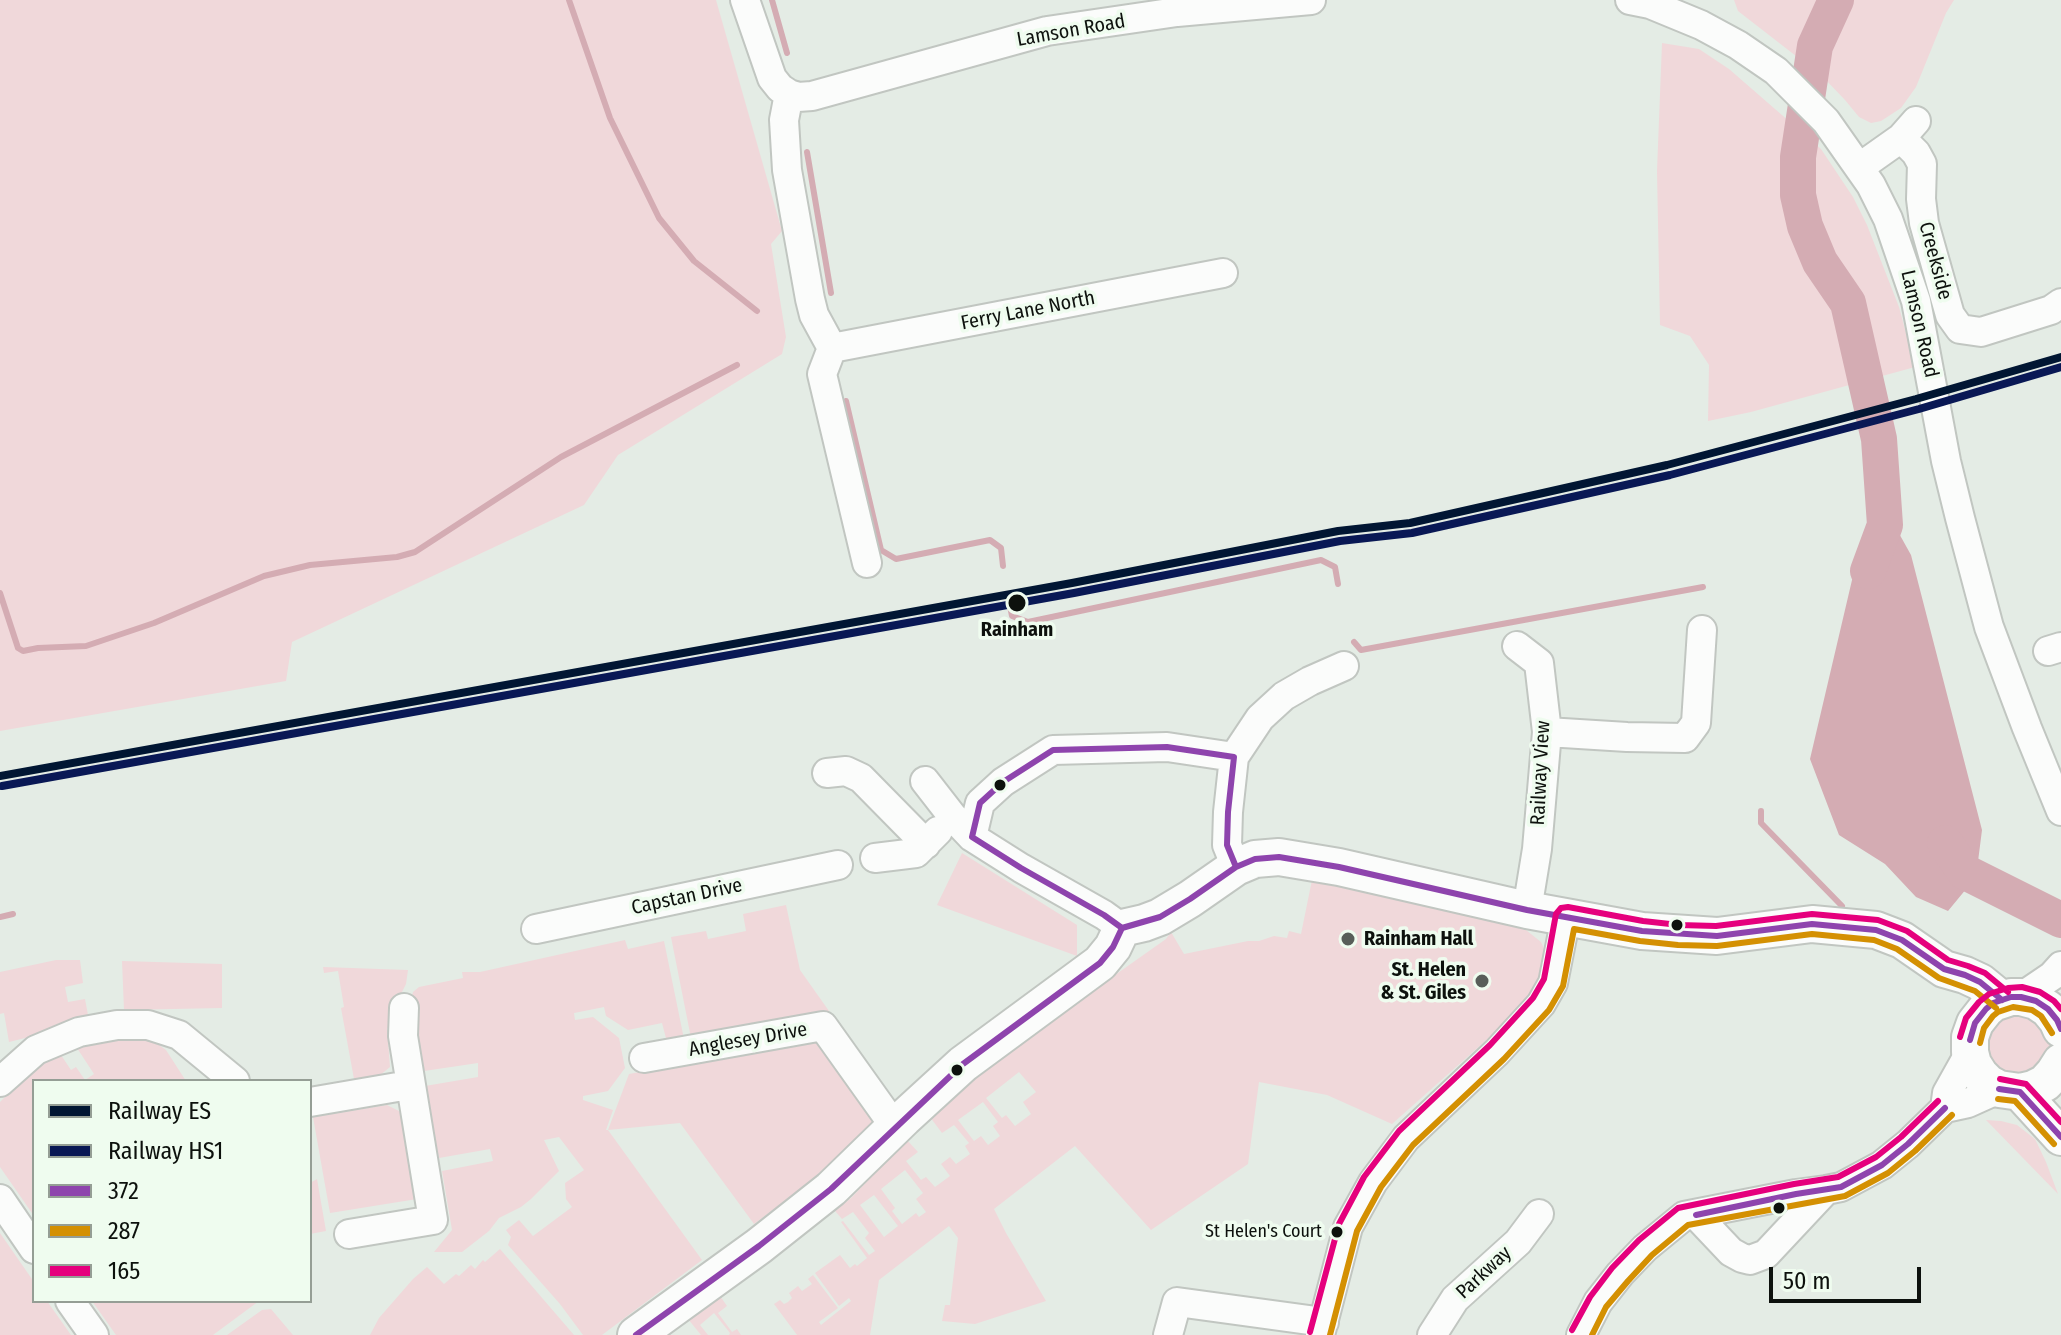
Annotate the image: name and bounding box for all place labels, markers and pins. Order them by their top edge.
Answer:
marker: Rainham [1006,592,1028,614]
place label: Rainham [981,618,1053,642]
unlabelled marker [992,777,1008,793]
unlabelled marker [1669,917,1685,933]
place label: Rainham Hall [1364,927,1473,951]
marker: Rainham Hall [1339,930,1357,948]
place label: St. Helen & St. Giles [1380,958,1466,1005]
marker: St. Helen & St. Giles [1473,972,1491,990]
unlabelled marker [949,1062,965,1078]
unlabelled marker [1771,1200,1787,1216]
place label: St Helen's Court [1205,1221,1322,1243]
marker: St Helen's Court [1329,1224,1345,1240]

